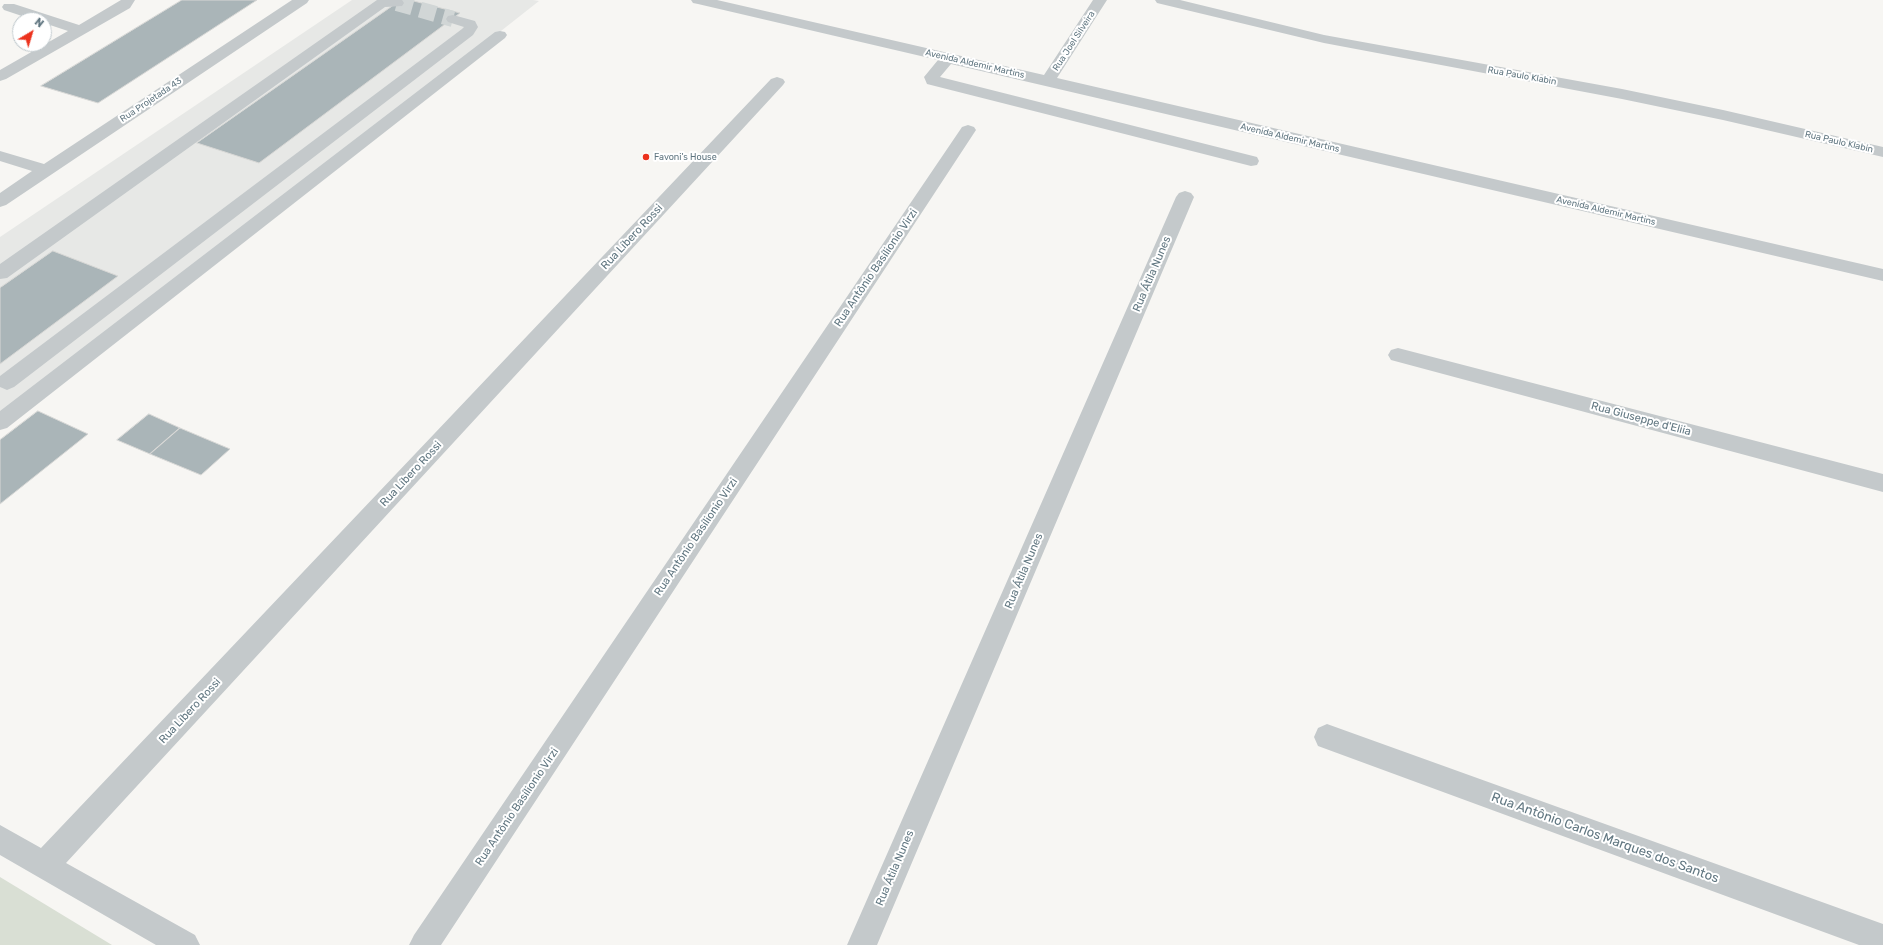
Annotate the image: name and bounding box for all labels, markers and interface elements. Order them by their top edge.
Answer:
street label: Rua Joel Silveira [1051,9,1097,73]
north arrow [12,12,52,52]
text: N [32,15,46,30]
street label: Avenida Aldemir Martins [924,47,1026,81]
street label: Rua Paulo Klabin [1487,65,1557,87]
street label: Rua Projetada 43 [118,75,184,125]
street label: Avenida Aldemir Martins [1239,121,1341,155]
street label: Rua Paulo Klabin [1804,129,1874,155]
marker: Favoni's House [641,152,651,162]
place label: Favoni's House [654,152,717,162]
street label: Avenida Aldemir Martins [1555,194,1657,228]
street label: Rua Líbero Rossi [598,202,666,272]
street label: Rua Antônio Basílionio Virzi [832,206,920,330]
street label: Rua Átila Nunes [1130,234,1174,314]
street label: Rua Giuseppe d'Eliia [1590,399,1692,439]
street label: Rua Líbero Rossi [377,439,445,509]
street label: Rua Antônio Basílionio Virzi [652,475,740,599]
street label: Rua Átila Nunes [1002,531,1046,611]
street label: Rua Líbero Rossi [156,676,224,746]
street label: Rua Antônio Basílionio Virzi [473,745,561,869]
street label: Rua Antônio Carlos Marques dos Santos [1489,789,1721,887]
street label: Rua Átila Nunes [873,828,917,908]

